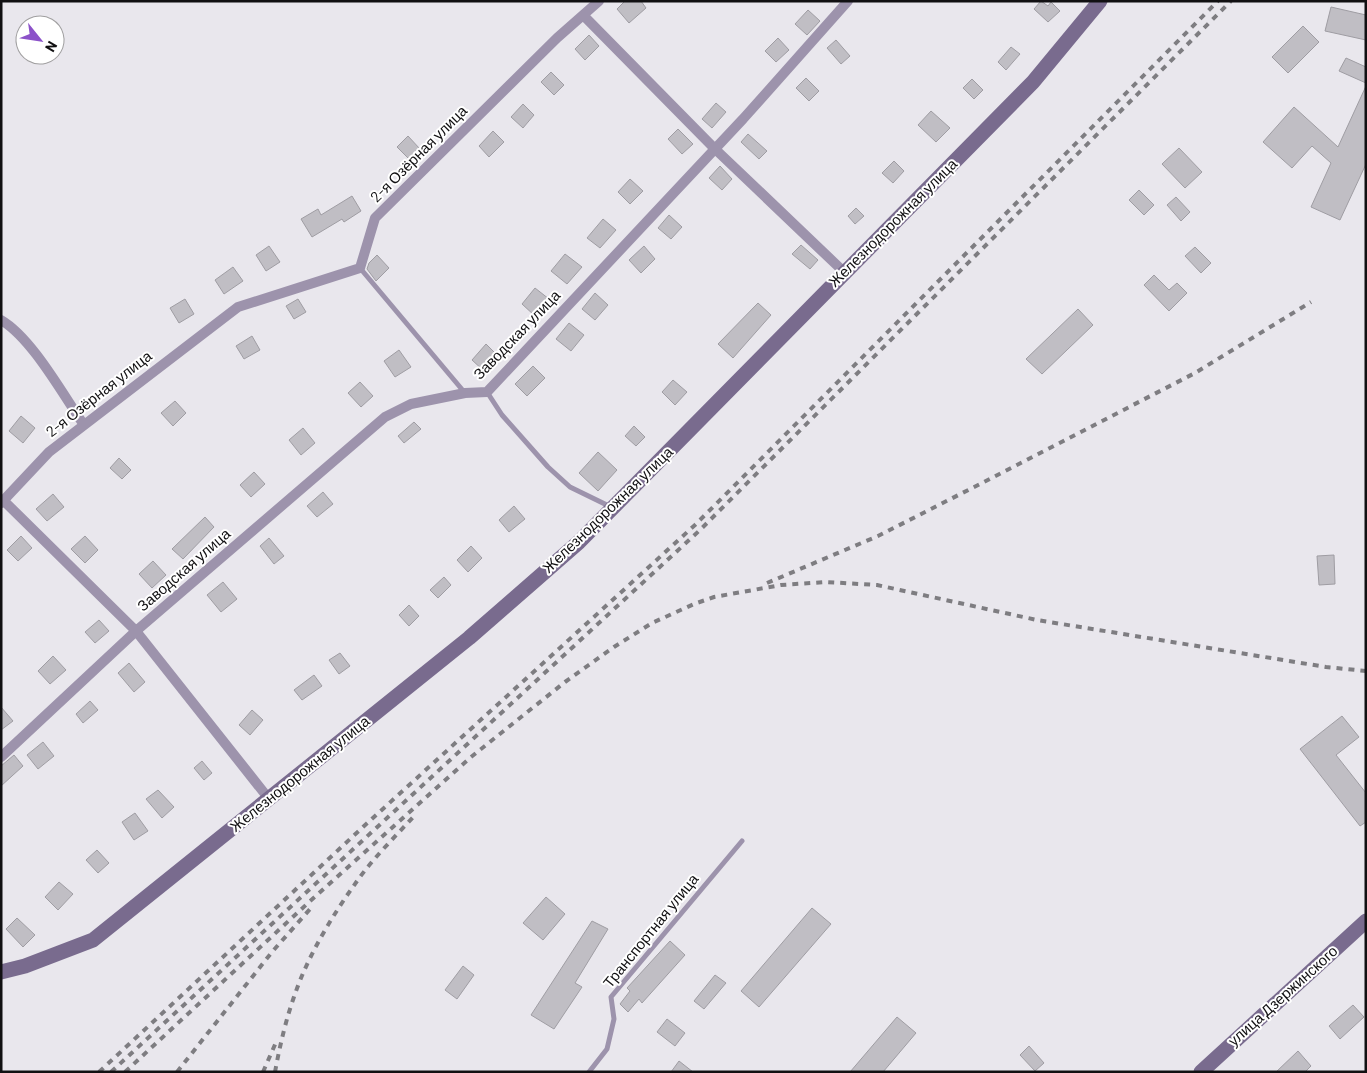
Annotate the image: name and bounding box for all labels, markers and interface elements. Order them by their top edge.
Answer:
north arrow [15,15,65,65]
text: N [42,38,61,55]
street label: 2-я Озёрная улица [366,101,471,205]
street label: Железнодорожная улица [824,154,961,290]
street label: Заводская улица [469,285,564,383]
street label: 2-я Озёрная улица [42,346,155,440]
street label: Железнодорожная улица [538,442,677,576]
street label: Заводская улица [133,524,234,614]
street label: Железнодорожная улица [226,711,373,835]
street label: Транспортная улица [599,869,702,991]
street label: улица Дзержинского [1224,941,1341,1049]

